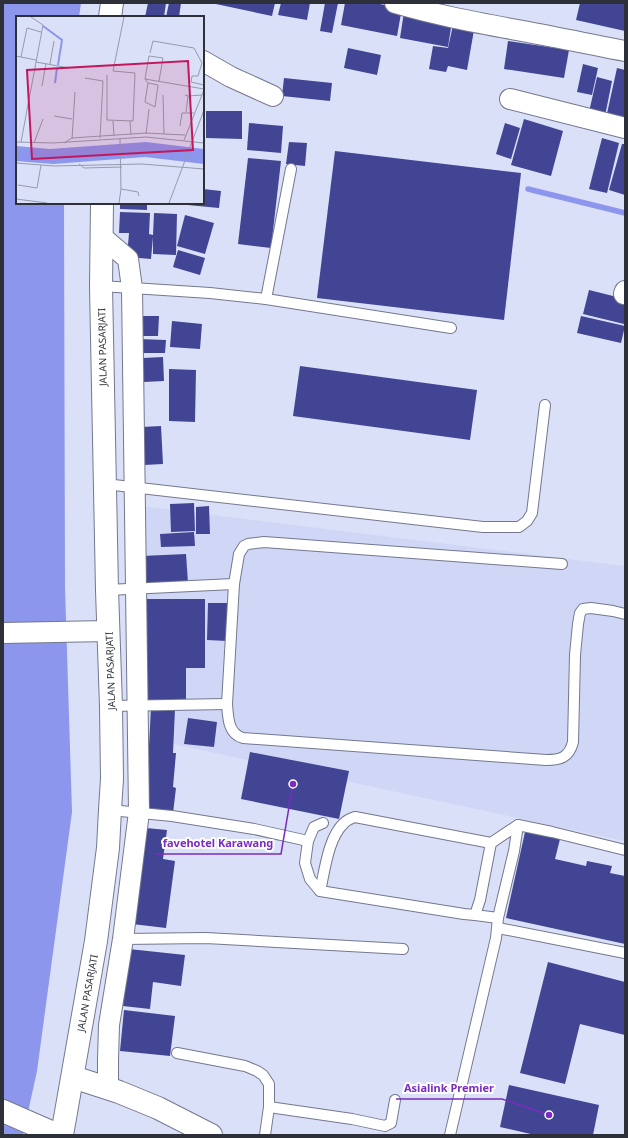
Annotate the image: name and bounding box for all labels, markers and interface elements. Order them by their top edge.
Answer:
inset map [16,16,204,204]
street label: JALAN PASARJATI [94,308,110,387]
street label: JALAN PASARJATI [102,632,118,711]
callout: favehotel Karawang [155,831,281,854]
text: favehotel Karawang [163,835,273,850]
street label: JALAN PASARJATI [73,953,101,1034]
callout: Asialink Premier [396,1076,502,1099]
text: Asialink Premier [404,1080,494,1095]

